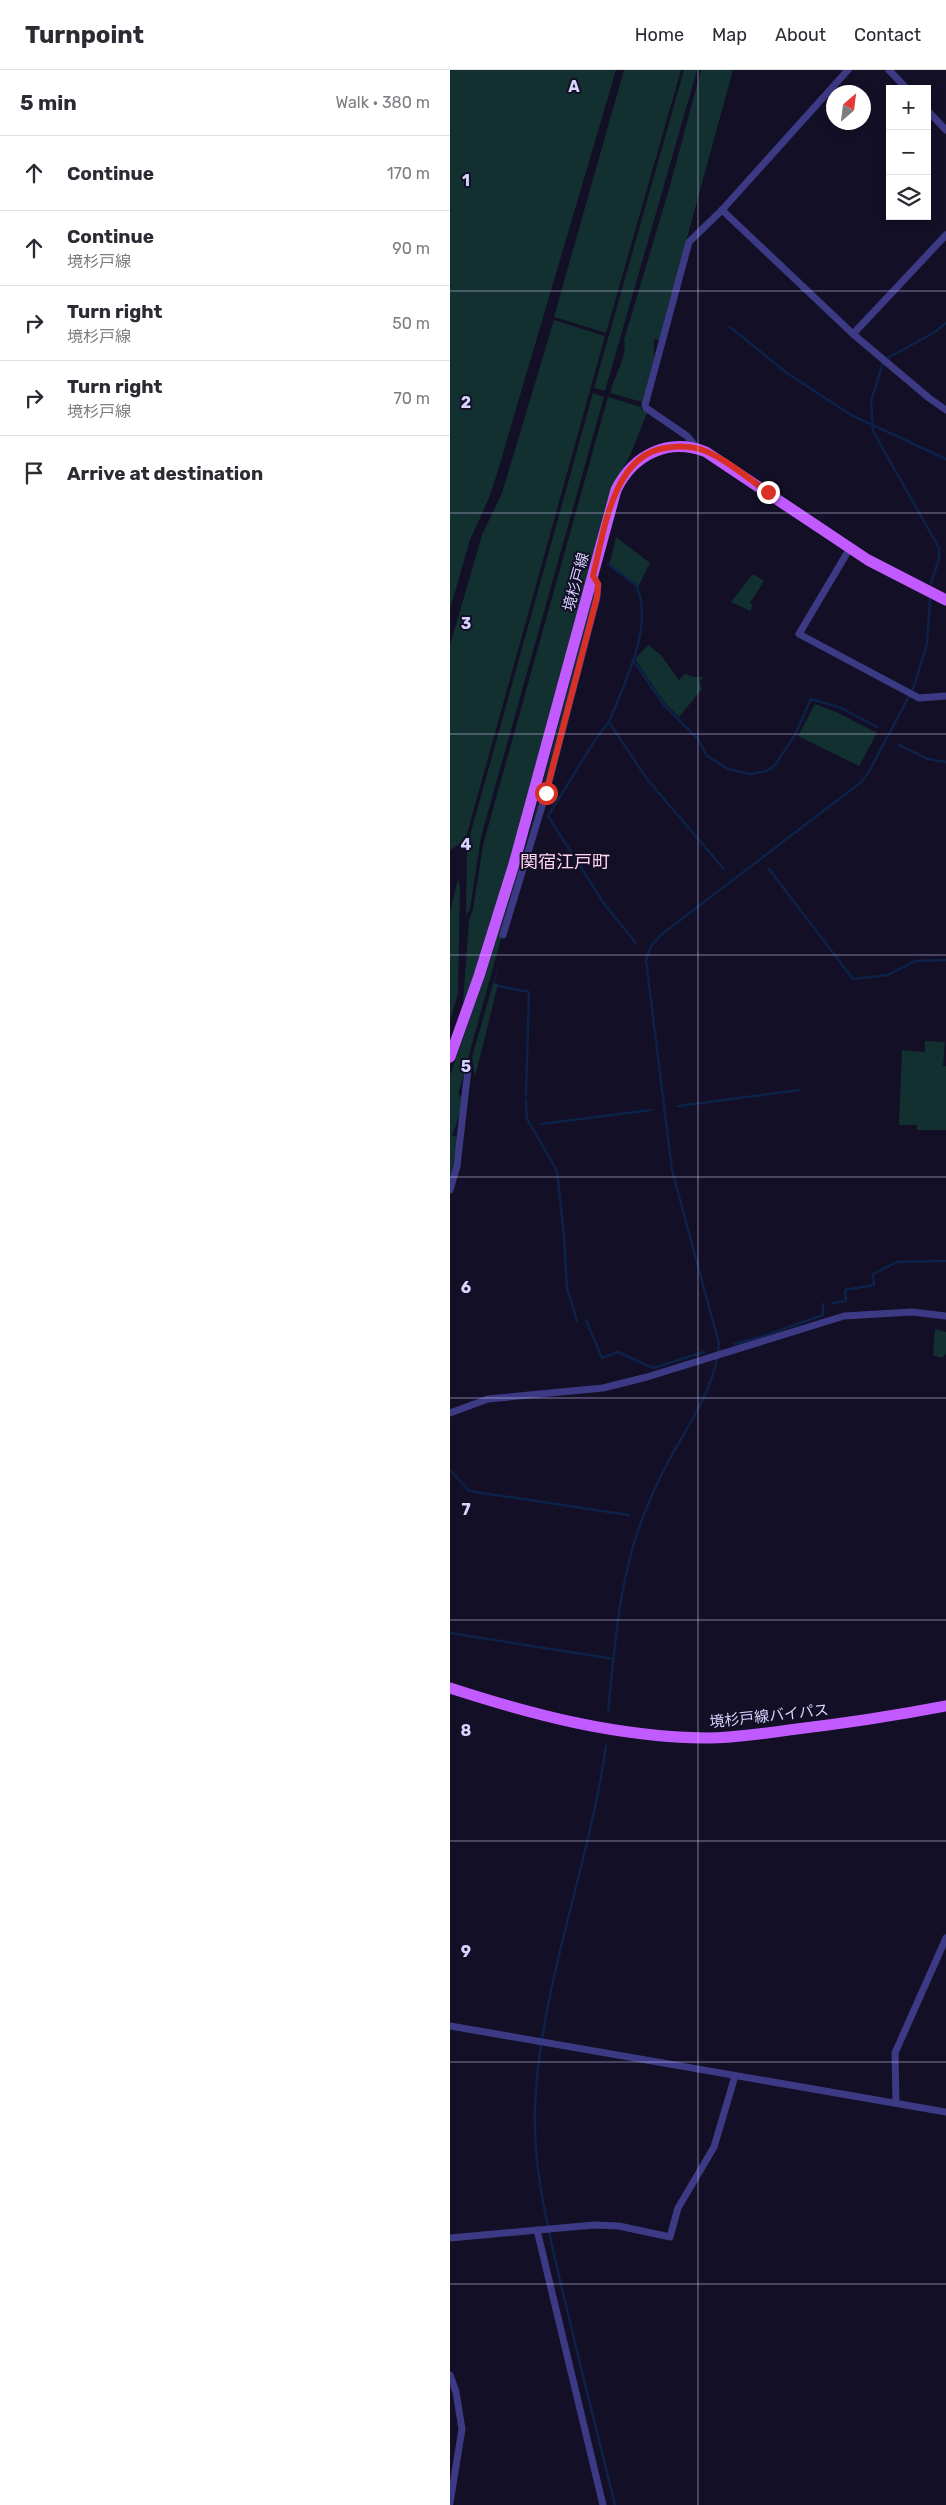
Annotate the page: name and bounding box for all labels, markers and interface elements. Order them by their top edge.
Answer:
text: Turnpoint [25,21,144,49]
text: Home [635,24,684,46]
text: Map [712,24,747,46]
text: About [775,24,826,46]
text: Contact [854,24,921,46]
text: A [568,77,580,96]
north arrow [826,85,871,130]
map controls [886,85,931,220]
button: + [886,85,931,130]
text: 5 min [20,90,77,115]
text: Walk · 380 m [336,93,430,112]
button: − [886,130,931,175]
icon: ahead [20,159,48,187]
text: Continue [67,162,154,185]
text: 170 m [387,164,430,183]
text: 1 [462,171,470,190]
button: layers [886,175,931,220]
text: Continue [67,225,154,248]
icon: ahead [20,234,48,262]
text: 90 m [392,239,430,258]
text: 境杉戸線 [67,252,131,271]
text: Turn right [67,300,162,323]
icon: right [20,309,48,337]
text: 50 m [392,314,430,333]
text: 境杉戸線 [67,327,131,346]
text: Turn right [67,375,162,398]
icon: right [20,384,48,412]
text: 70 m [393,389,430,408]
text: 2 [461,393,471,412]
text: 境杉戸線 [67,402,131,421]
icon: arrive [20,459,48,487]
text: Arrive at destination [67,462,263,485]
route end [757,481,780,504]
street label: 境杉戸線 [560,551,592,613]
text: 3 [461,614,471,633]
route start [535,782,558,805]
text: 4 [461,835,472,854]
district label: 関宿江戸町 [520,851,610,873]
text: 5 [461,1057,471,1076]
text: 6 [461,1278,471,1297]
text: 7 [461,1500,471,1519]
street label: 境杉戸線バイパス [709,1701,829,1731]
text: 8 [461,1721,472,1740]
text: 9 [461,1942,471,1961]

